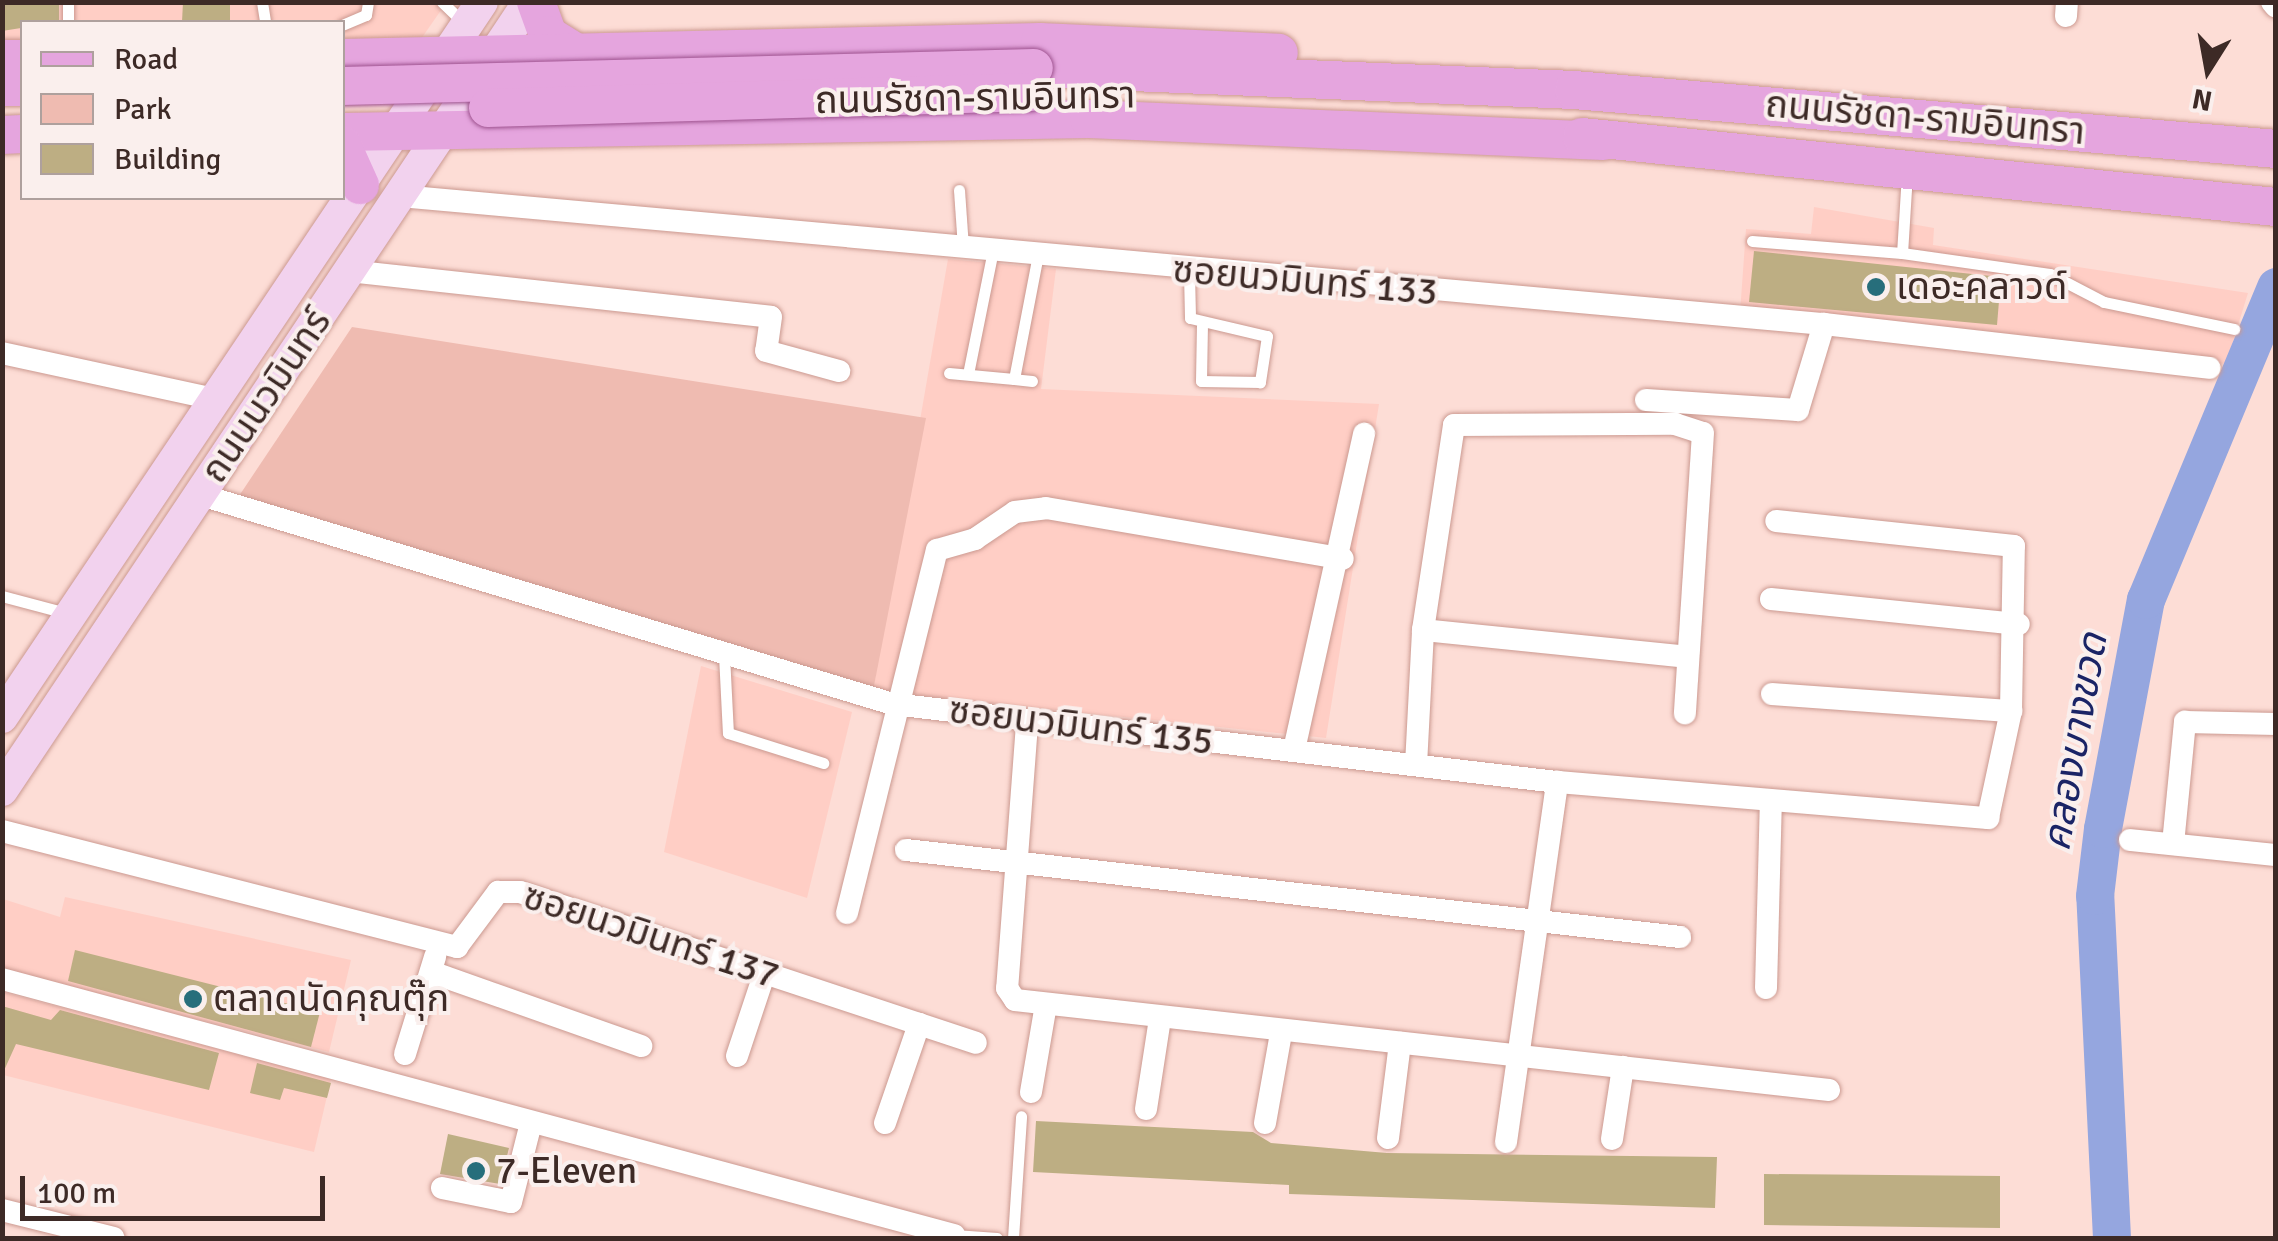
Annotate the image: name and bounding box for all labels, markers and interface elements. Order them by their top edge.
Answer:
legend [20,20,345,200]
north arrow [2158,20,2258,120]
text: Road [114,41,178,78]
street label: ถนนรัชดา-รามอินทรา [814,72,1136,124]
street label: ถนนรัชดา-รามอินทรา [1763,81,2087,155]
text: N [2189,81,2215,118]
text: Park [114,91,172,128]
text: Building [114,141,221,178]
street label: ซอยนวมินทร์ 133 [1171,247,1439,315]
place label: เดอะคลาวด์ [1896,264,2067,310]
marker: เดอะคลาวด์ [1865,276,1887,298]
street label: ถนนนวมินทร์ [191,300,341,492]
water label: คลองบางขวด [2032,630,2118,854]
street label: ซอยนวมินทร์ 135 [946,687,1216,765]
street label: ซอยนวมินทร์ 137 [518,873,784,999]
place label: ตลาดนัดคุณตุ๊ก [213,976,449,1022]
marker: ตลาดนัดคุณตุ๊ก [182,988,204,1010]
place label: 7-Eleven [496,1148,637,1194]
scale bar [25,1156,330,1218]
marker: 7-Eleven [465,1160,487,1182]
text: 100 m [37,1175,116,1212]

